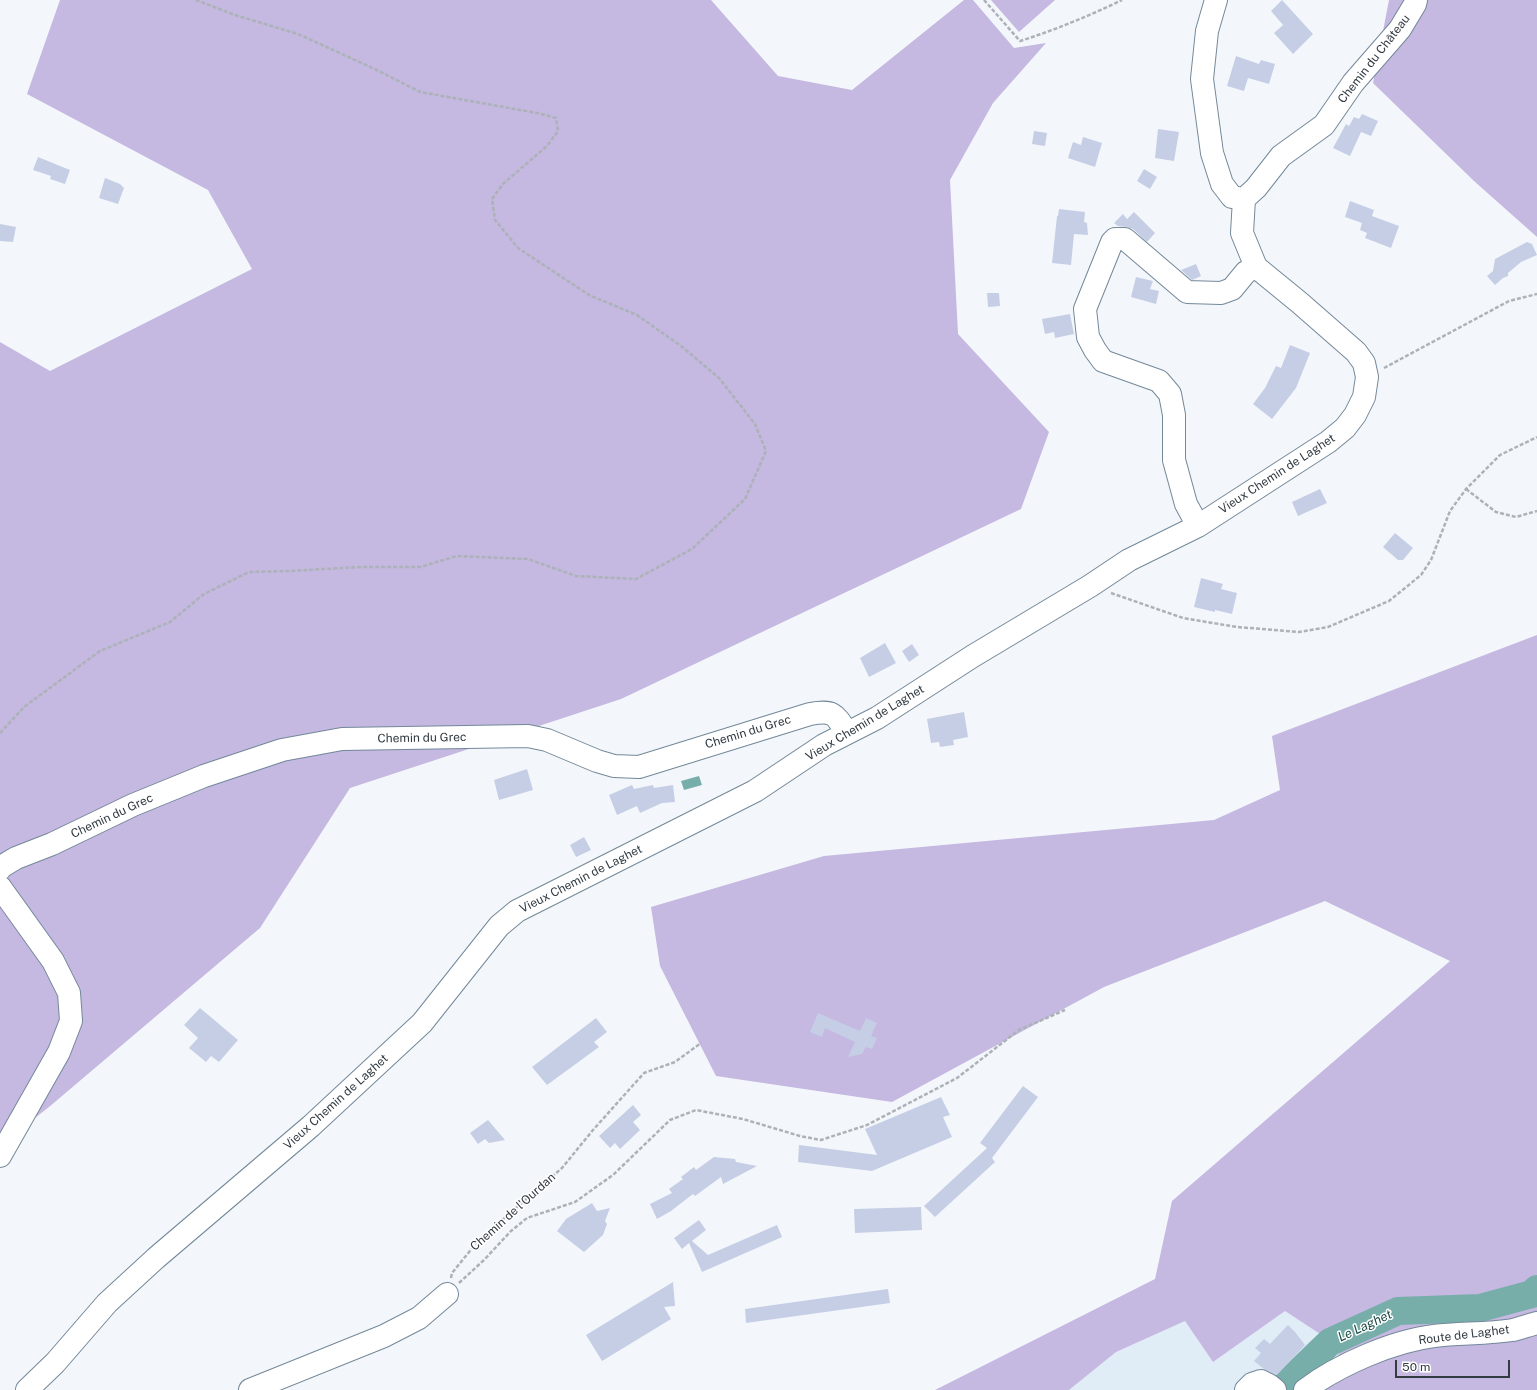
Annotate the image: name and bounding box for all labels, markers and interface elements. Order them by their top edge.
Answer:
street label: Chemin du Château [1335,12,1413,106]
street label: Vieux Chemin de Laghet [1216,431,1338,517]
street label: Vieux Chemin de Laghet [803,682,927,764]
street label: Chemin du Grec [703,712,793,752]
street label: Chemin du Grec [377,730,467,746]
street label: Chemin du Grec [69,791,155,841]
street label: Vieux Chemin de Laghet [517,842,645,916]
street label: Vieux Chemin de Laghet [281,1051,391,1153]
street label: Chemin de l'Ourdan [468,1170,558,1254]
water label: Le Laghet [1335,1307,1395,1345]
street label: Route de Laghet [1418,1322,1510,1348]
scale bar [1397,1352,1512,1378]
text: 50 m [1402,1360,1430,1374]

